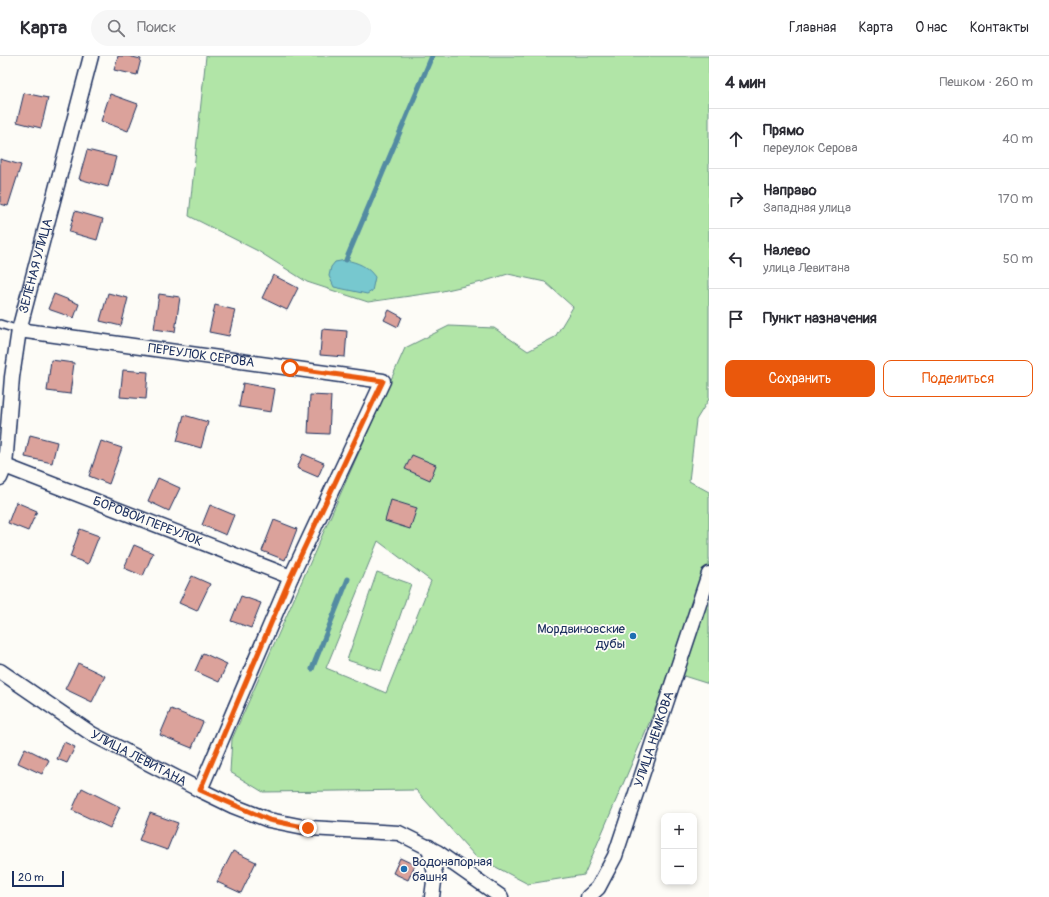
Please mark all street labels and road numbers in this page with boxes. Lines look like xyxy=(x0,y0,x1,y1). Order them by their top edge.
street label: ЗЕЛЁНАЯ УЛИЦА xyxy=(16,216,56,315)
street label: ПЕРЕУЛОК СЕРОВА xyxy=(147,340,256,371)
street label: БОРОВОЙ ПЕРЕУЛОК xyxy=(91,493,205,550)
street label: УЛИЦА НЕМКОВА xyxy=(631,689,678,789)
street label: УЛИЦА ЛЕВИТАНА xyxy=(88,727,190,790)

